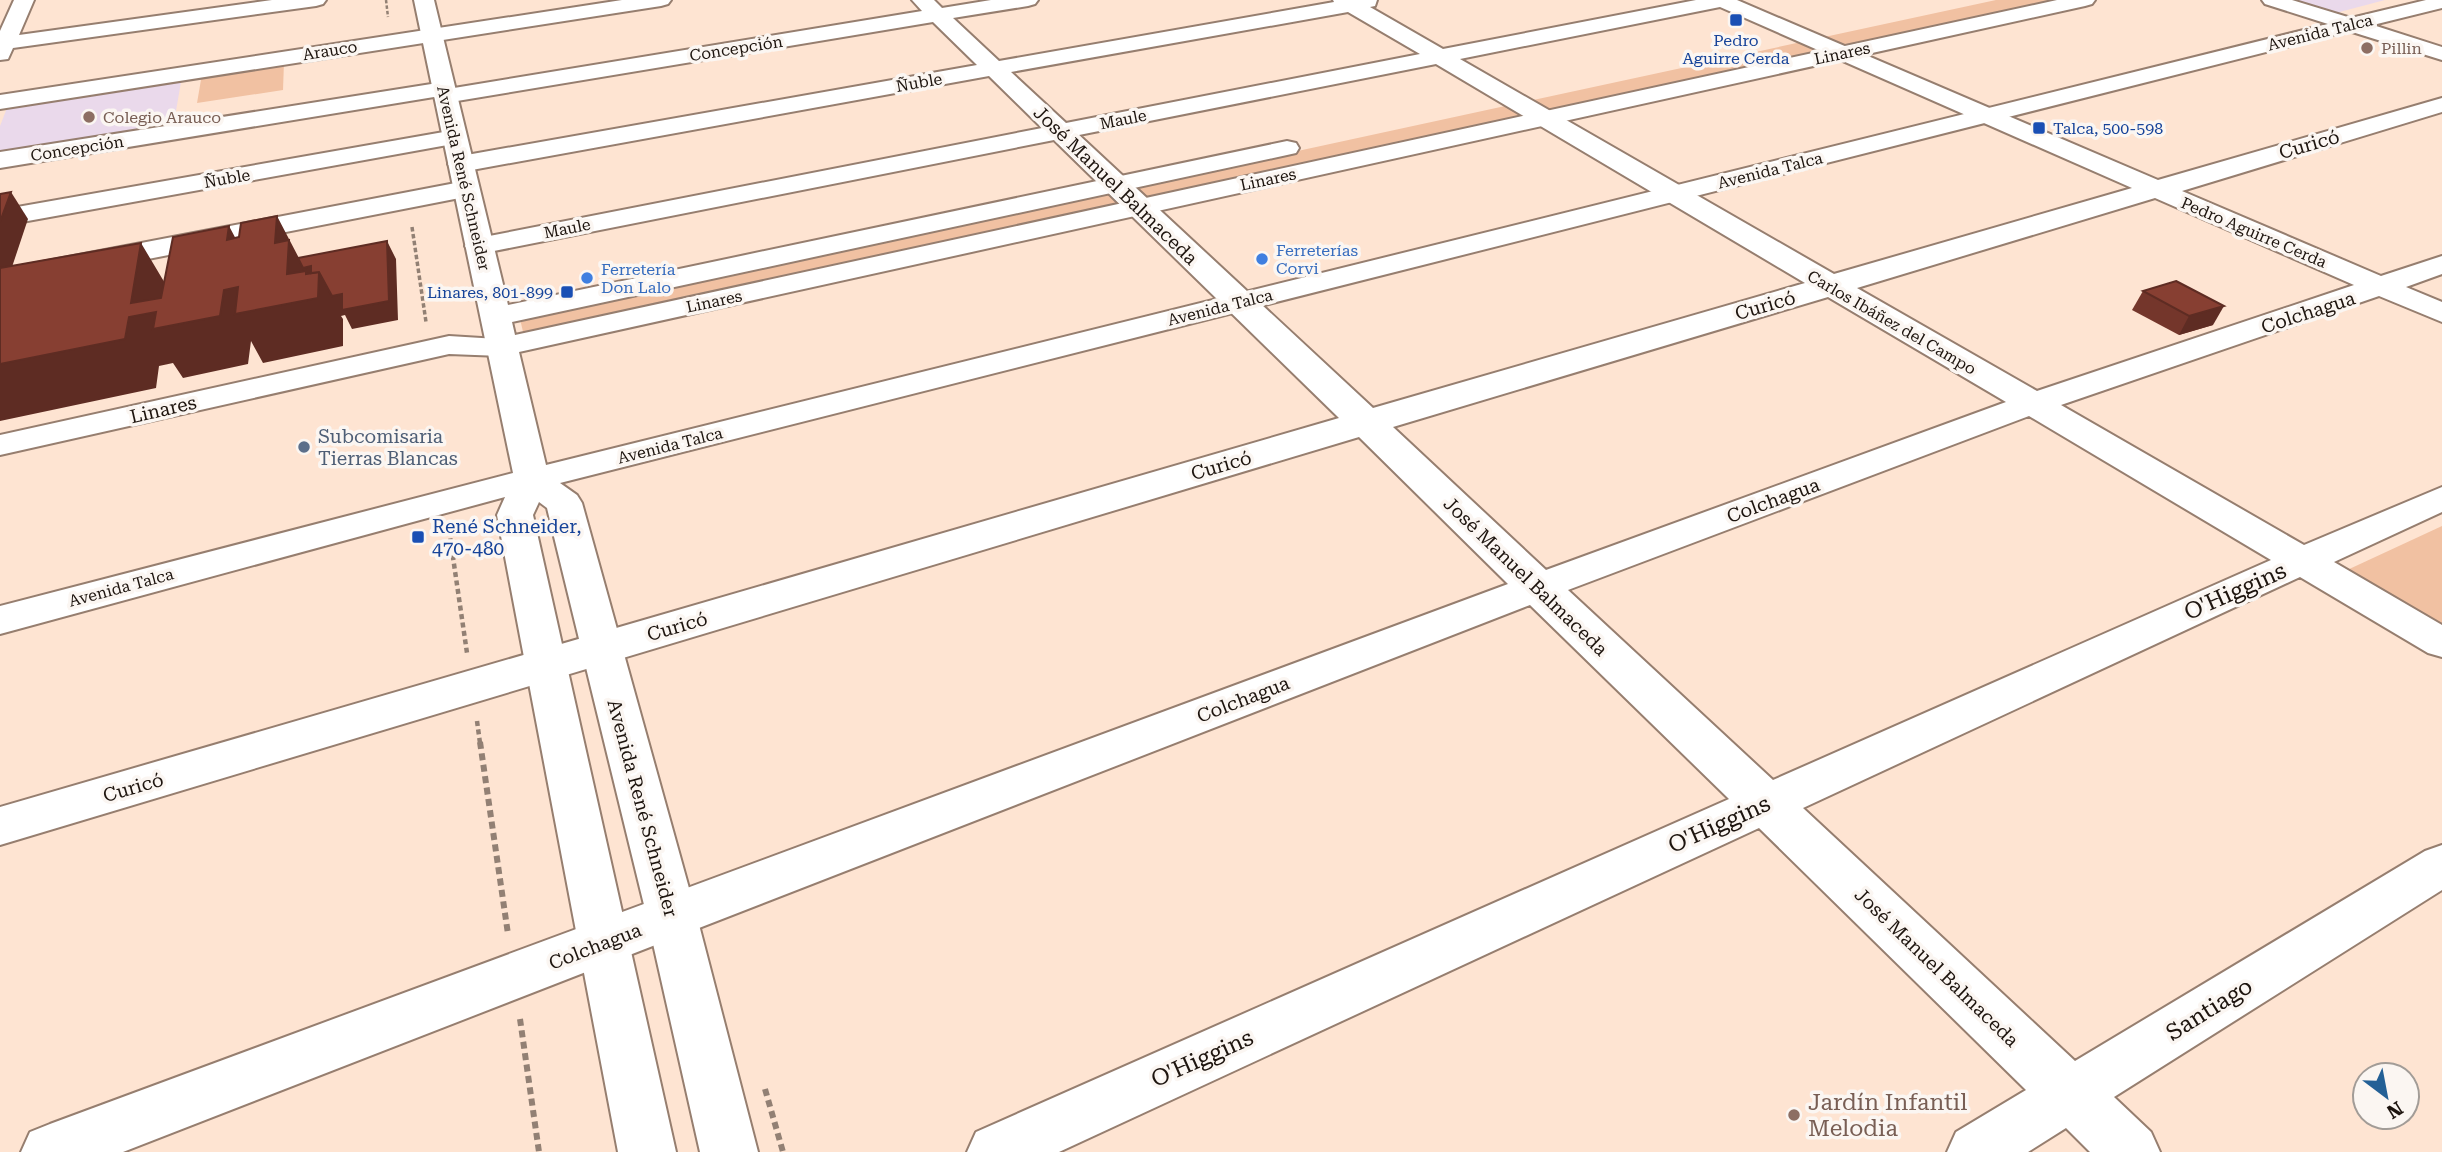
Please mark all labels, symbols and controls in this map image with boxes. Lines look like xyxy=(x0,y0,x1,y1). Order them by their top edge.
street label: Avenida Talca xyxy=(2266,10,2375,55)
marker: Pedro Aguirre Cerda xyxy=(1728,12,1744,28)
place label: Pedro Aguirre Cerda xyxy=(1682,31,1790,68)
street label: Concepción xyxy=(688,32,784,65)
street label: Arauco xyxy=(301,37,359,64)
street label: Linares xyxy=(1812,38,1872,69)
place label: Pillin xyxy=(2381,39,2422,58)
marker: Pillin xyxy=(2359,40,2375,56)
street label: Ñuble xyxy=(894,69,944,96)
street label: Avenida René Schneider xyxy=(433,84,494,273)
street label: José Manuel Balmaceda xyxy=(1029,101,1203,270)
street label: Maule xyxy=(1098,106,1148,133)
place label: Colegio Arauco xyxy=(103,108,221,127)
marker: Colegio Arauco xyxy=(81,109,97,125)
place label: Talca, 500-598 xyxy=(2053,119,2163,138)
marker: Talca, 500-598 xyxy=(2031,120,2047,136)
street label: Curicó xyxy=(2276,125,2342,164)
street label: Concepción xyxy=(29,132,125,165)
street label: Avenida Talca xyxy=(1716,148,1825,193)
street label: Linares xyxy=(1238,164,1298,195)
street label: Ñuble xyxy=(202,165,252,192)
street label: Pedro Aguirre Cerda xyxy=(2178,193,2330,272)
street label: Maule xyxy=(542,215,592,242)
place label: Ferreterías Corvi xyxy=(1276,241,1358,278)
marker: Ferreterías Corvi xyxy=(1254,251,1270,267)
place label: Ferretería Don Lalo xyxy=(601,260,676,297)
street label: Carlos Ibáñez del Campo xyxy=(1804,266,1980,379)
marker: Ferretería Don Lalo xyxy=(579,270,595,286)
place label: Linares, 801-899 xyxy=(427,283,553,302)
marker: Linares, 801-899 xyxy=(559,284,575,300)
street label: Avenida Talca xyxy=(1166,285,1275,330)
street label: Linares xyxy=(684,286,744,317)
street label: Curicó xyxy=(1732,286,1798,325)
street label: Colchagua xyxy=(2258,286,2359,338)
street label: Linares xyxy=(128,391,199,428)
street label: Avenida Talca xyxy=(616,423,725,468)
place label: Subcomisaria Tierras Blancas xyxy=(318,425,458,470)
marker: Subcomisaria Tierras Blancas xyxy=(296,439,312,455)
street label: Curicó xyxy=(1188,446,1254,485)
street label: Colchagua xyxy=(1723,473,1824,528)
street label: José Manuel Balmaceda xyxy=(1439,492,1613,661)
place label: René Schneider, 470-480 xyxy=(432,515,582,560)
marker: René Schneider, 470-480 xyxy=(410,529,426,545)
street label: O'Higgins xyxy=(2180,557,2290,626)
street label: Avenida Talca xyxy=(67,564,176,611)
street label: Curicó xyxy=(644,607,710,646)
street label: Colchagua xyxy=(1194,671,1293,728)
street label: Avenida René Schneider xyxy=(602,697,683,920)
street label: Curicó xyxy=(100,768,166,807)
street label: O'Higgins xyxy=(1664,790,1774,859)
street label: José Manuel Balmaceda xyxy=(1850,883,2024,1052)
street label: Colchagua xyxy=(546,918,645,975)
street label: Santiago xyxy=(2161,972,2257,1047)
street label: O'Higgins xyxy=(1147,1024,1257,1093)
north arrow xyxy=(2351,1061,2421,1131)
place label: Jardín Infantil Melodia xyxy=(1808,1089,1967,1142)
text: N xyxy=(2382,1096,2407,1124)
marker: Jardín Infantil Melodia xyxy=(1786,1107,1802,1123)

